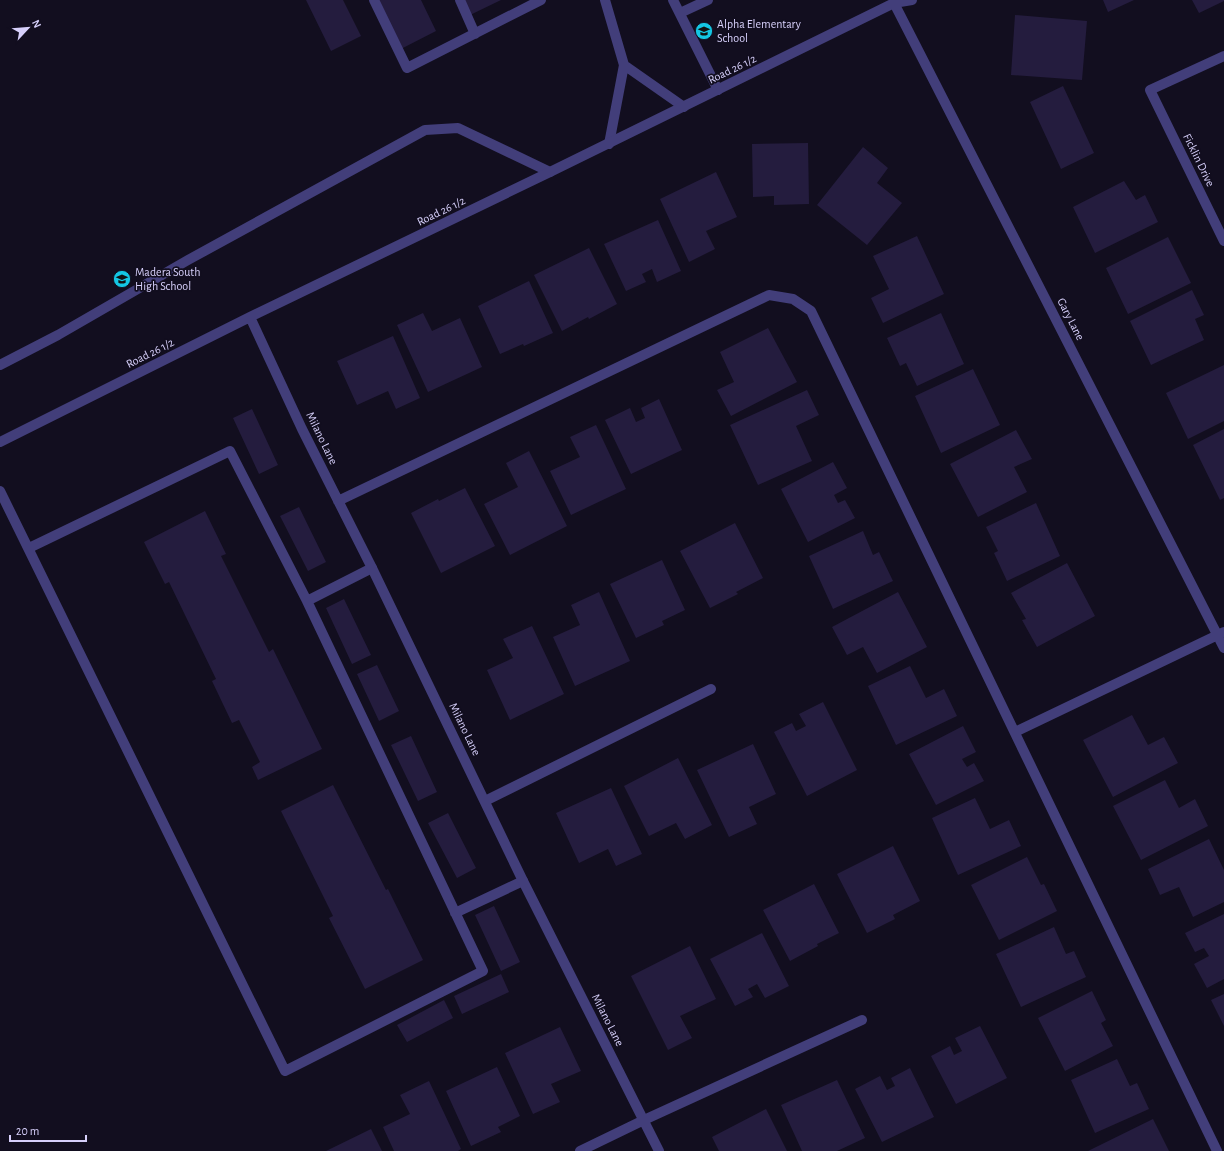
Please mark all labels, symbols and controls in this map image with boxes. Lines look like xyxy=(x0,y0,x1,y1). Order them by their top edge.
north arrow xyxy=(8,8,48,48)
text: N xyxy=(30,18,43,30)
place label: Alpha Elementary School xyxy=(717,18,801,44)
school or university icon: Alpha Elementary School xyxy=(694,21,714,41)
street label: Road 26 1/2 xyxy=(706,52,758,86)
street label: Ficklin Drive xyxy=(1181,132,1217,188)
street label: Road 26 1/2 xyxy=(415,194,467,228)
place label: Madera South High School xyxy=(135,266,200,292)
school or university icon: Madera South High School xyxy=(112,269,132,289)
street label: Gary Lane xyxy=(1054,296,1087,343)
street label: Road 26 1/2 xyxy=(124,336,176,370)
street label: Milano Lane xyxy=(304,410,340,466)
street label: Milano Lane xyxy=(447,701,483,757)
street label: Milano Lane xyxy=(590,992,626,1048)
scale bar xyxy=(10,1117,86,1143)
text: 20 m xyxy=(16,1125,39,1137)

